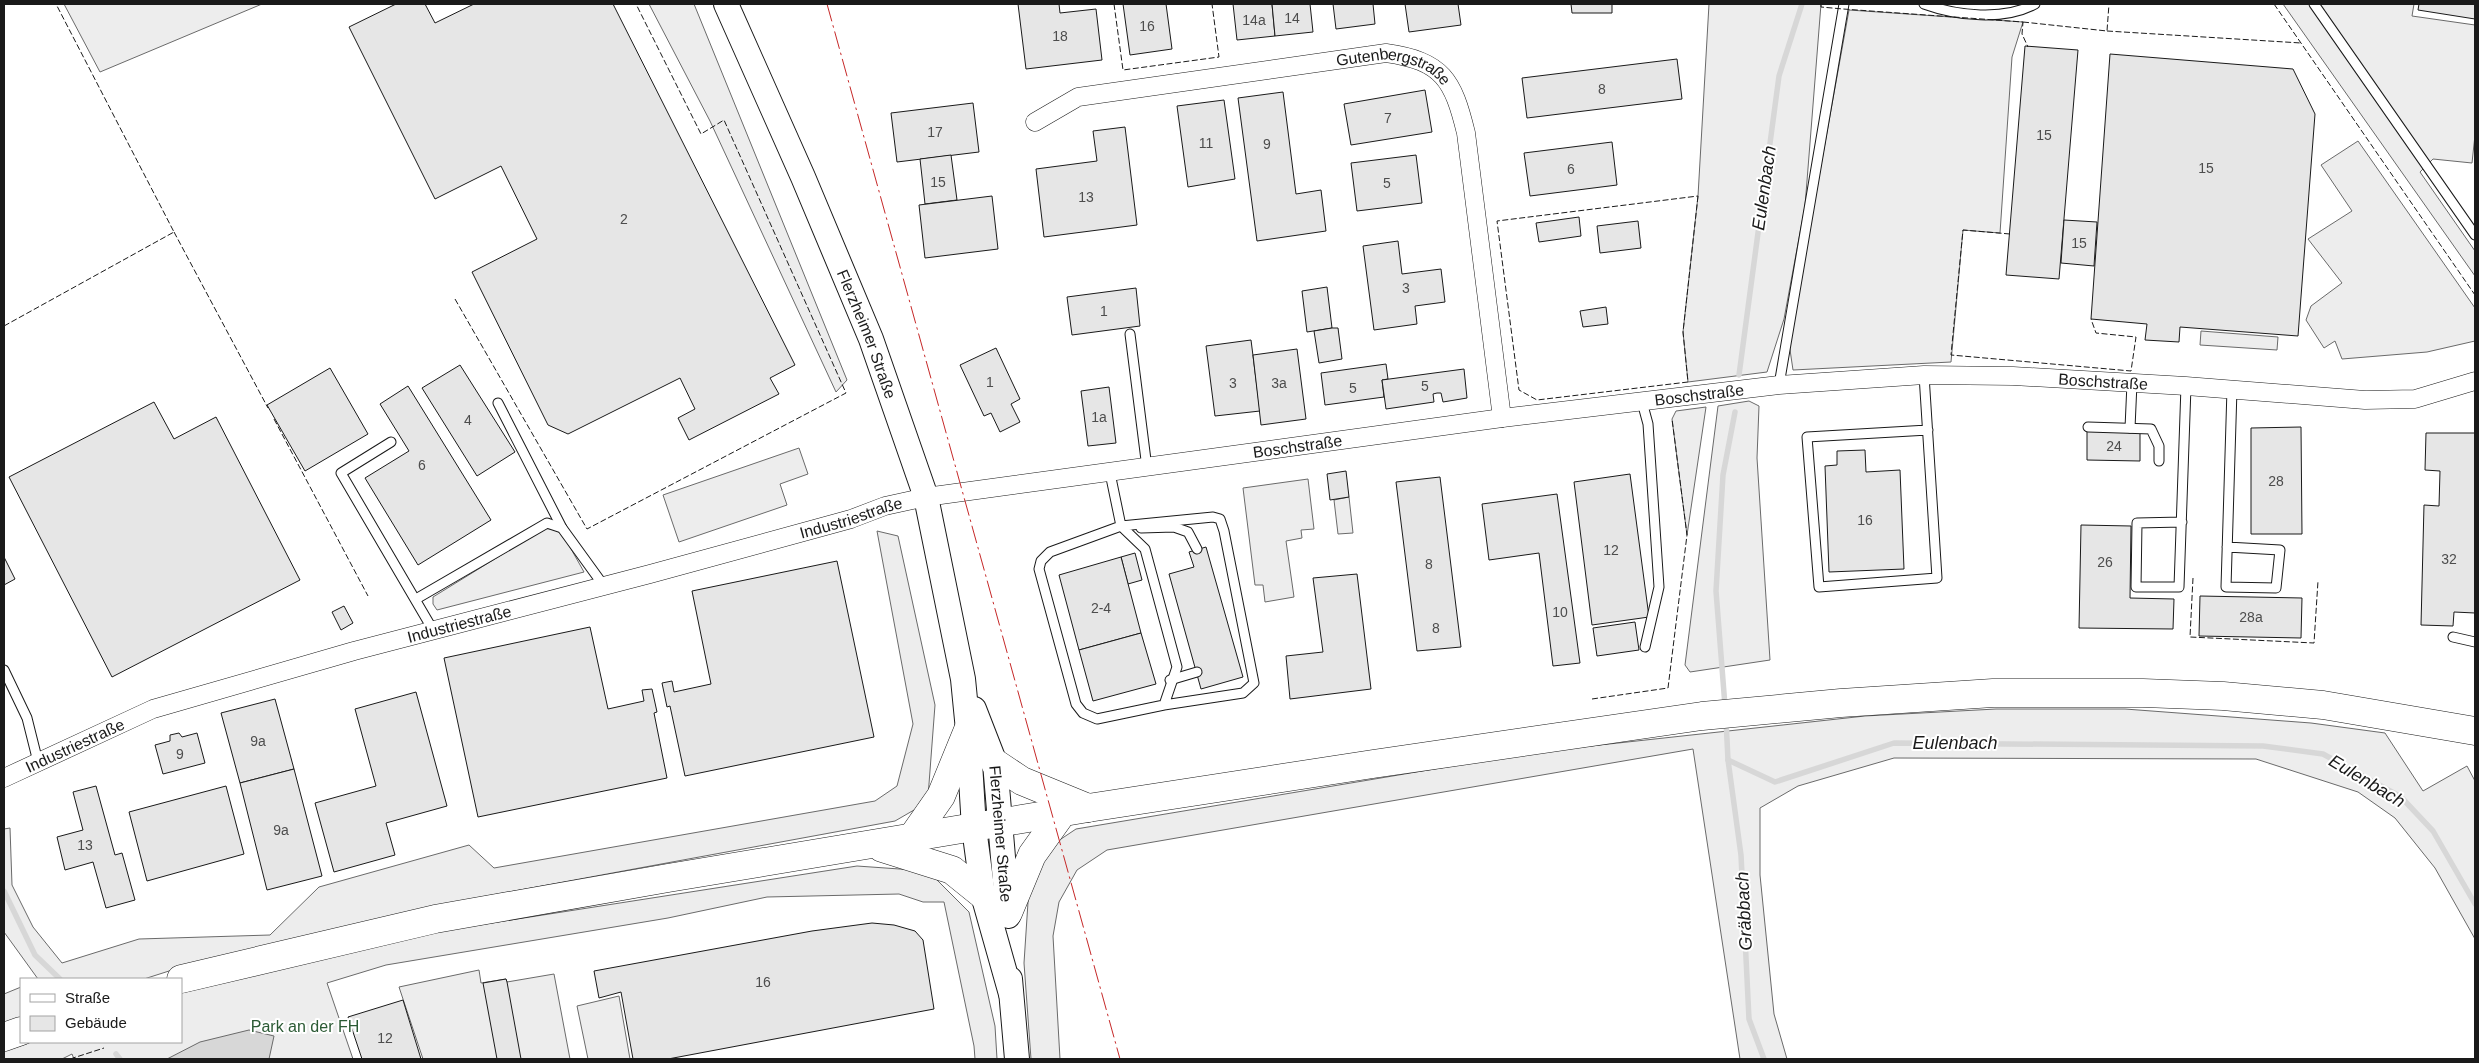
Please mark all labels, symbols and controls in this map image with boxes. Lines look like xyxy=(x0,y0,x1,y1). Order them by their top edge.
house number: 14 xyxy=(1284,10,1300,26)
house number: 14a xyxy=(1242,12,1266,28)
house number: 16 xyxy=(1139,18,1155,34)
house number: 18 xyxy=(1052,28,1068,44)
street label: Gutenbergstraße xyxy=(1335,44,1454,88)
house number: 8 xyxy=(1598,81,1606,97)
house number: 7 xyxy=(1384,110,1392,126)
house number: 17 xyxy=(927,124,943,140)
house number: 15 xyxy=(2036,127,2052,143)
house number: 11 xyxy=(1199,135,1213,151)
house number: 9 xyxy=(1263,136,1271,152)
water label: Eulenbach xyxy=(1748,144,1780,232)
house number: 15 xyxy=(2198,160,2214,176)
house number: 6 xyxy=(1567,161,1575,177)
house number: 15 xyxy=(930,174,946,190)
house number: 5 xyxy=(1383,175,1391,191)
house number: 13 xyxy=(1078,189,1094,205)
house number: 2 xyxy=(620,211,628,227)
house number: 15 xyxy=(2071,235,2087,251)
street label: Flerzheimer Straße xyxy=(834,267,900,401)
house number: 3 xyxy=(1402,280,1410,296)
house number: 1 xyxy=(1100,303,1108,319)
street label: Boschstraße xyxy=(2058,370,2149,392)
house number: 1 xyxy=(986,374,994,390)
house number: 3 xyxy=(1229,375,1237,391)
house number: 3a xyxy=(1271,375,1287,391)
house number: 5 xyxy=(1421,378,1429,394)
house number: 5 xyxy=(1349,380,1357,396)
street label: Boschstraße xyxy=(1654,381,1745,408)
house number: 1a xyxy=(1091,409,1107,425)
house number: 4 xyxy=(464,412,472,428)
street label: Boschstraße xyxy=(1252,432,1343,461)
house number: 24 xyxy=(2106,438,2122,454)
house number: 6 xyxy=(418,457,426,473)
house number: 28 xyxy=(2268,473,2284,489)
street label: Industriestraße xyxy=(798,494,904,541)
house number: 16 xyxy=(1857,512,1873,528)
house number: 12 xyxy=(1603,542,1619,558)
house number: 32 xyxy=(2441,551,2457,567)
house number: 26 xyxy=(2097,554,2113,570)
house number: 8 xyxy=(1425,556,1433,572)
house number: 2-4 xyxy=(1091,600,1111,616)
street label: Industriestraße xyxy=(405,602,513,645)
house number: 10 xyxy=(1552,604,1568,620)
house number: 28a xyxy=(2239,609,2263,625)
house number: 8 xyxy=(1432,620,1440,636)
street label: Industriestraße xyxy=(23,715,127,775)
house number: 9a xyxy=(250,733,266,749)
water label: Eulenbach xyxy=(1912,733,1998,753)
house number: 9 xyxy=(176,746,184,762)
water label: Eulenbach xyxy=(2325,751,2409,811)
street label: Flerzheimer Straße xyxy=(987,765,1015,903)
house number: 9a xyxy=(273,822,289,838)
house number: 13 xyxy=(77,837,93,853)
water label: Gräbbach xyxy=(1732,871,1756,951)
house number: 16 xyxy=(755,974,771,990)
legend xyxy=(20,978,182,1043)
text: Straße xyxy=(65,989,110,1006)
text: Gebäude xyxy=(65,1014,127,1031)
park label: Park an der FH xyxy=(251,1018,359,1035)
house number: 12 xyxy=(377,1030,393,1046)

